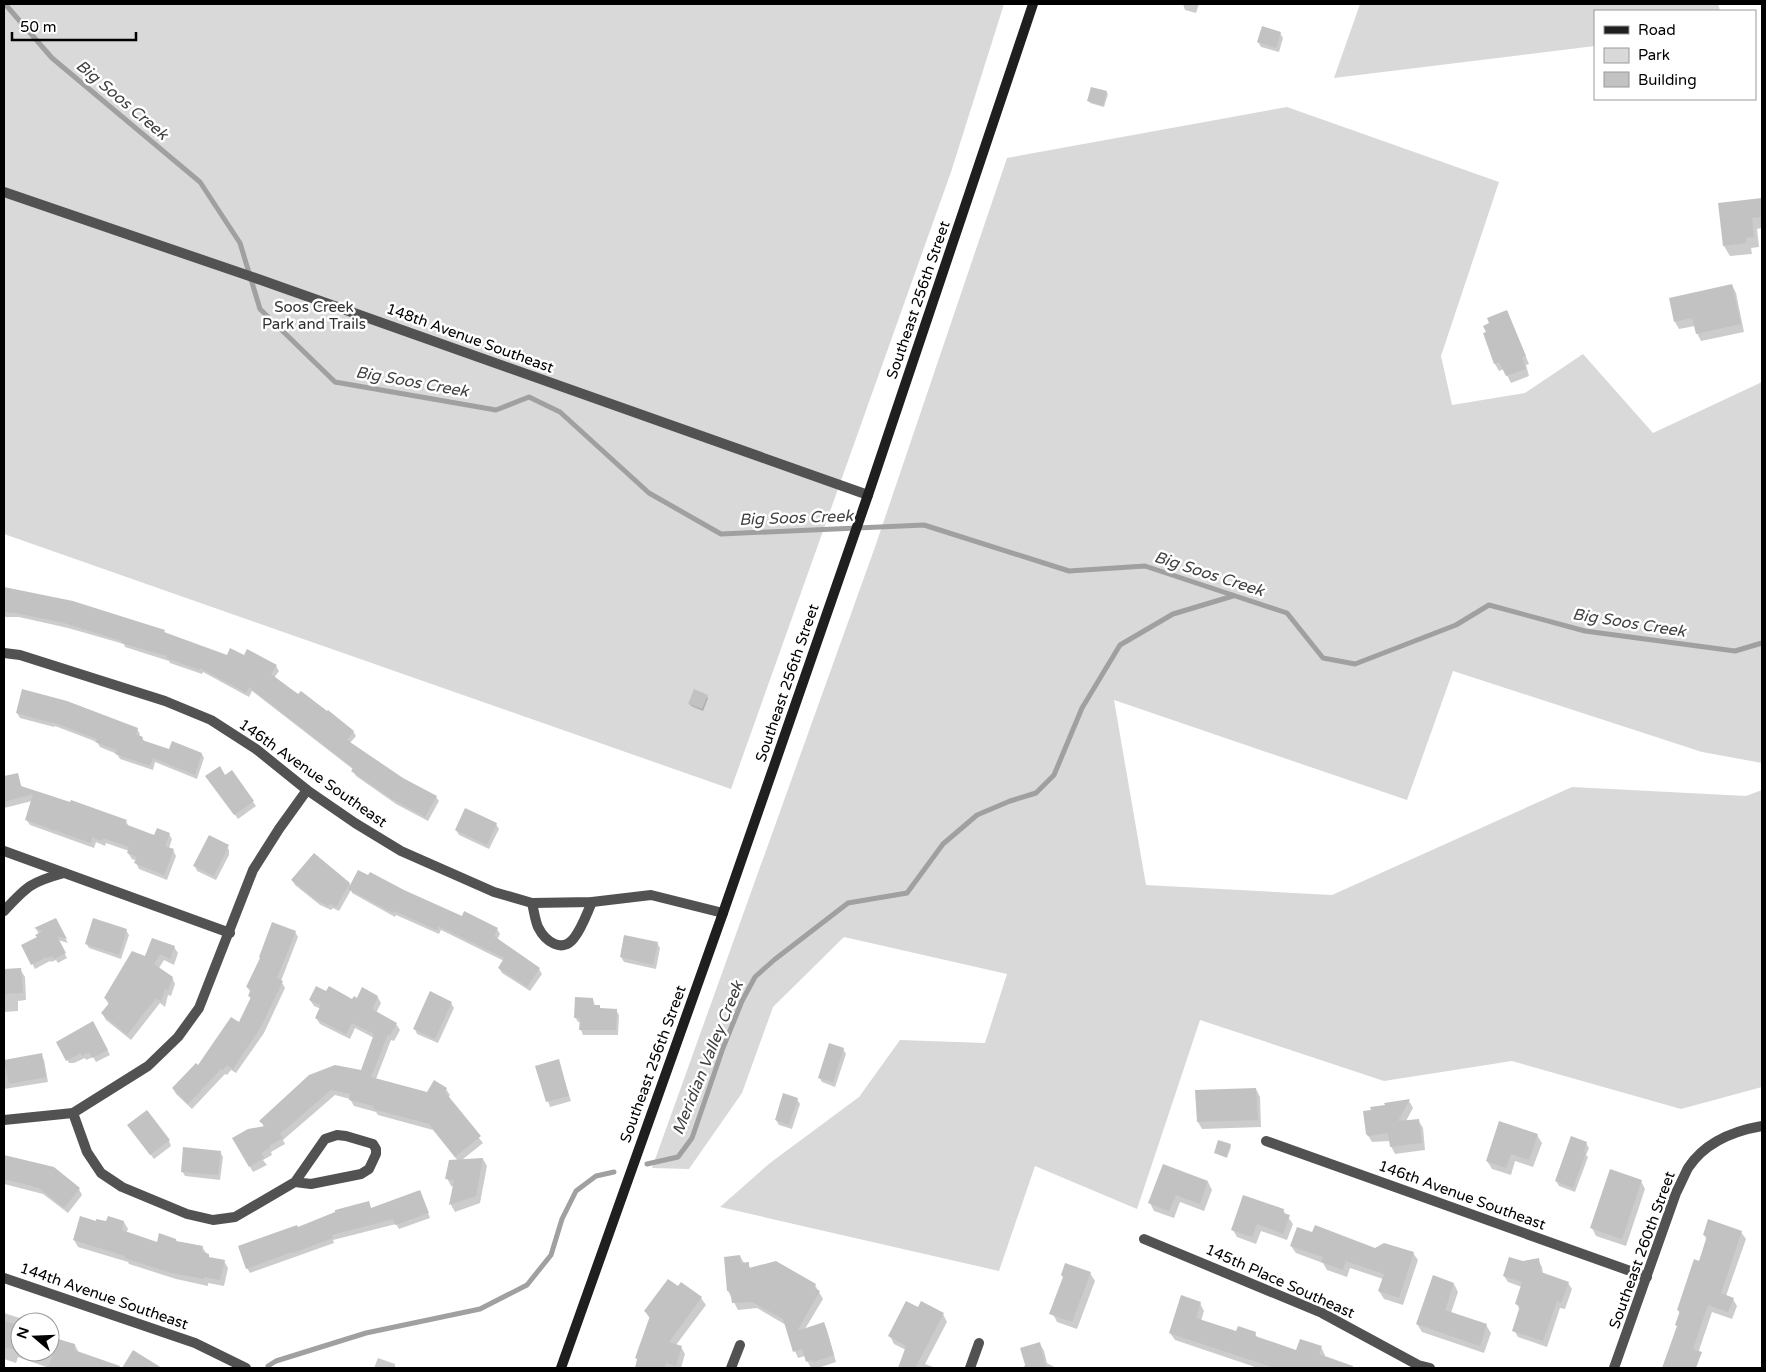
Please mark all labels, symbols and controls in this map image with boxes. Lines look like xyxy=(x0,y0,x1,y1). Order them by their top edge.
scale bar xyxy=(12,10,136,42)
legend xyxy=(1594,10,1756,100)
text: 50 m xyxy=(20,18,57,36)
text: Road xyxy=(1638,21,1676,39)
text: Park xyxy=(1638,46,1670,64)
water label: Big Soos Creek xyxy=(72,56,173,145)
text: Building xyxy=(1638,71,1697,89)
street label: Southeast 256th Street xyxy=(882,218,954,381)
park label: Soos Creek Park and Trails xyxy=(262,298,366,333)
street label: 148th Avenue Southeast xyxy=(384,299,556,377)
water label: Big Soos Creek xyxy=(354,362,471,402)
water label: Big Soos Creek xyxy=(739,506,855,530)
water label: Big Soos Creek xyxy=(1152,547,1268,602)
street label: Southeast 256th Street xyxy=(751,601,823,764)
water label: Big Soos Creek xyxy=(1571,604,1688,642)
street label: 146th Avenue Southeast xyxy=(235,715,391,831)
water label: Meridian Valley Creek xyxy=(668,977,748,1138)
street label: Southeast 256th Street xyxy=(616,983,690,1145)
street label: 146th Avenue Southeast xyxy=(1376,1156,1548,1234)
street label: Southeast 260th Street xyxy=(1605,1169,1679,1331)
street label: 145th Place Southeast xyxy=(1202,1240,1358,1322)
street label: 144th Avenue Southeast xyxy=(18,1259,191,1333)
north arrow xyxy=(10,1312,60,1362)
text: N xyxy=(13,1325,33,1341)

